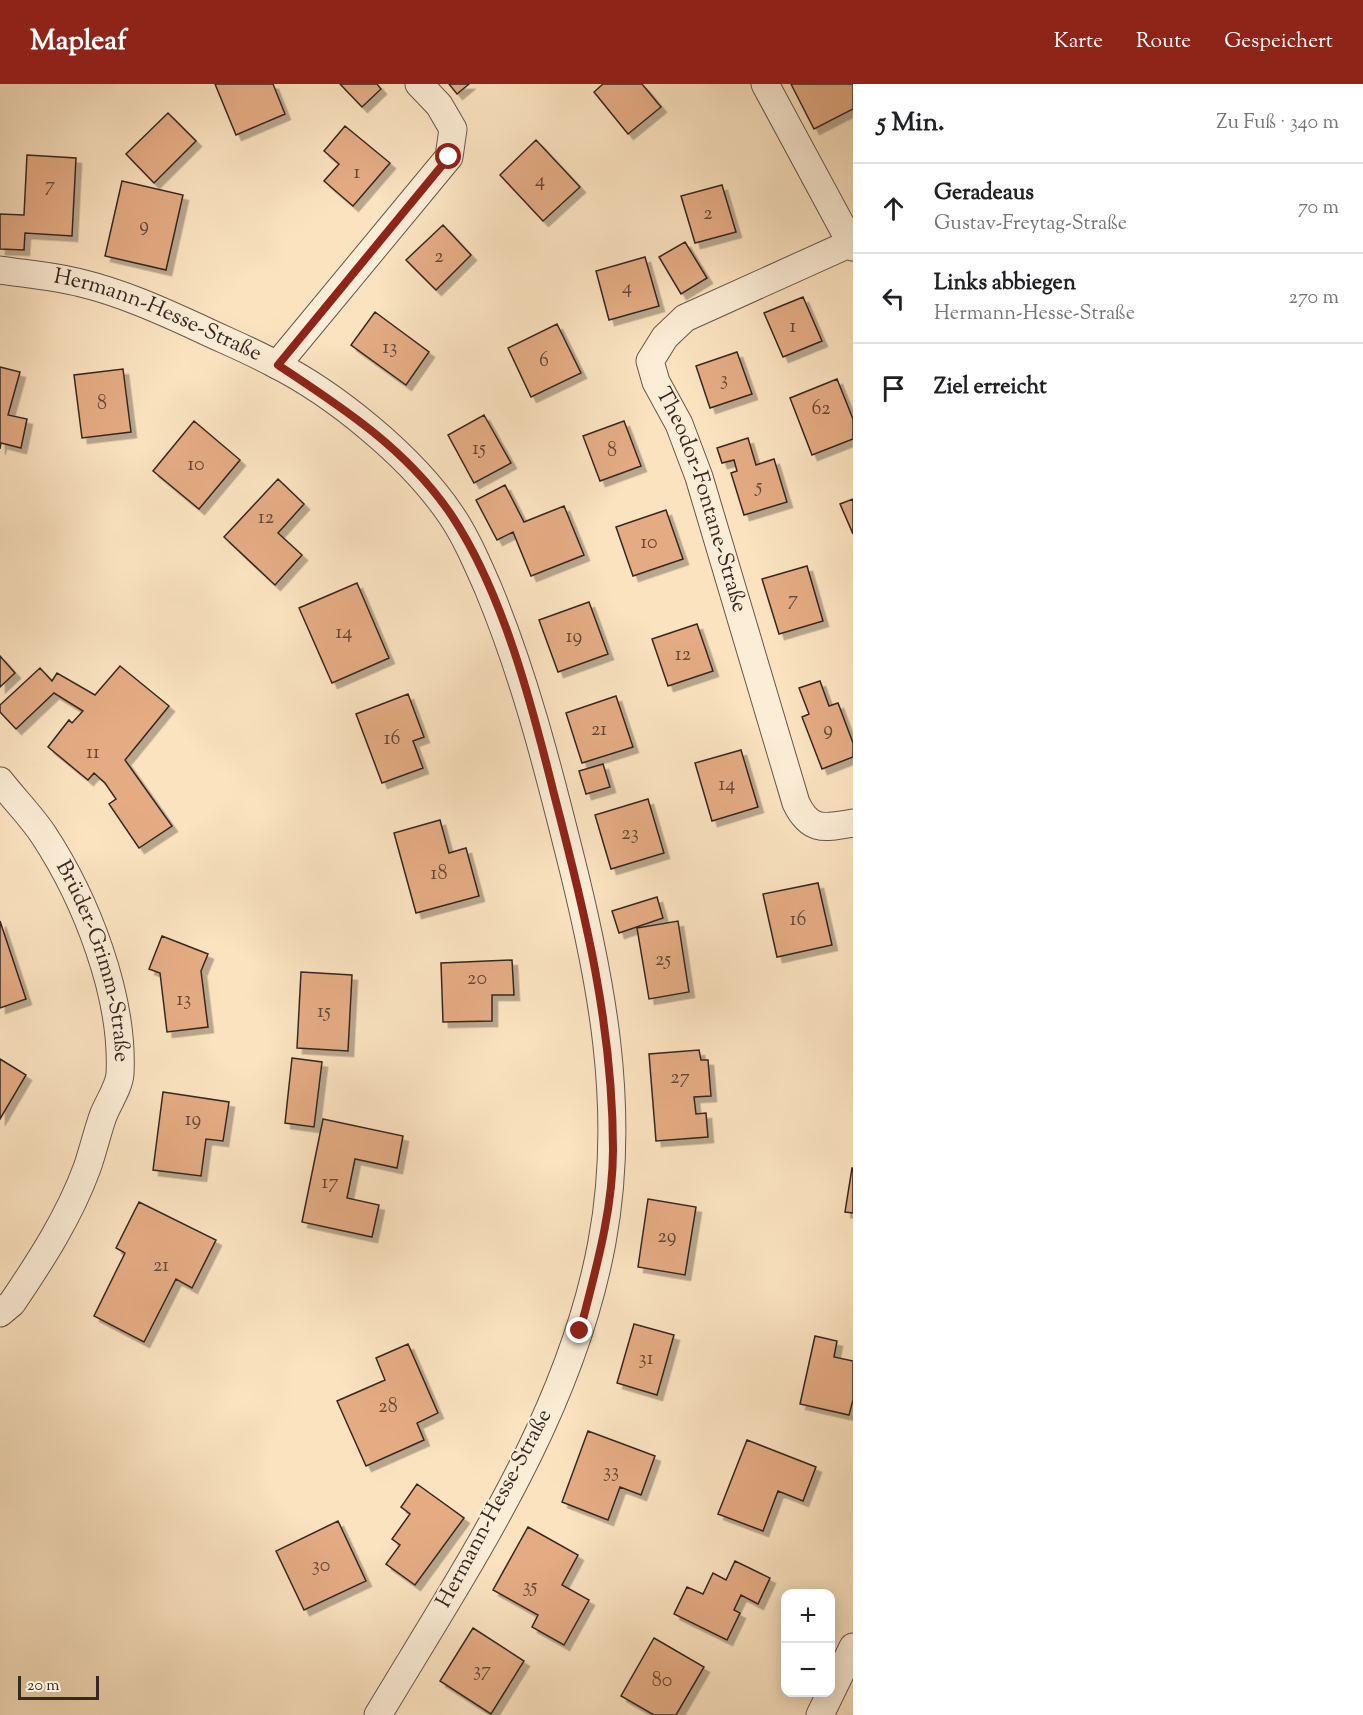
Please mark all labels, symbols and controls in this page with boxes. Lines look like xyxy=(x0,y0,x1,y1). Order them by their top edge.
text: Mapleaf xyxy=(30,22,127,62)
text: Karte xyxy=(1054,27,1103,57)
text: Route xyxy=(1136,27,1191,57)
text: Gespeichert xyxy=(1224,27,1333,57)
text: 5 Min. xyxy=(877,105,945,142)
text: Zu Fuß · 340 m xyxy=(1216,109,1339,138)
route start xyxy=(435,143,461,169)
house number: 1 xyxy=(354,159,361,188)
house number: 4 xyxy=(535,167,545,196)
house number: 7 xyxy=(45,172,55,201)
text: Geradeaus xyxy=(934,178,1034,210)
icon: ahead xyxy=(877,192,910,225)
text: 70 m xyxy=(1298,194,1339,223)
house number: 2 xyxy=(703,200,713,229)
text: Gustav-Freytag-Straße xyxy=(934,210,1127,239)
house number: 9 xyxy=(139,212,149,241)
house number: 2 xyxy=(434,243,444,272)
street label: Hermann-Hesse-Straße xyxy=(51,262,267,371)
text: Links abbiegen xyxy=(934,268,1076,300)
house number: 4 xyxy=(622,274,632,303)
icon: left xyxy=(877,282,910,315)
text: 270 m xyxy=(1289,284,1339,313)
text: Hermann-Hesse-Straße xyxy=(934,300,1135,329)
house number: 1 xyxy=(790,313,797,342)
house number: 13 xyxy=(383,334,397,363)
house number: 6 xyxy=(539,347,549,376)
house number: 3 xyxy=(720,366,728,395)
icon: arrive xyxy=(877,372,910,405)
text: Ziel erreicht xyxy=(934,372,1047,404)
street label: Theodor-Fontane-Straße xyxy=(646,382,754,616)
house number: 8 xyxy=(97,390,107,419)
house number: 62 xyxy=(811,395,831,424)
house number: 15 xyxy=(472,435,486,464)
house number: 8 xyxy=(607,437,617,466)
house number: 10 xyxy=(187,451,205,480)
house number: 5 xyxy=(755,473,763,502)
house number: 12 xyxy=(258,504,274,533)
house number: 10 xyxy=(640,529,658,558)
house number: 7 xyxy=(788,586,798,615)
house number: 14 xyxy=(336,619,352,648)
house number: 19 xyxy=(566,623,582,652)
house number: 12 xyxy=(675,641,691,670)
house number: 21 xyxy=(591,716,607,745)
house number: 9 xyxy=(823,716,833,745)
house number: 16 xyxy=(384,725,400,754)
house number: 11 xyxy=(86,739,100,768)
house number: 14 xyxy=(719,771,735,800)
house number: 23 xyxy=(621,820,639,849)
street label: Brüder-Grimm-Straße xyxy=(46,855,136,1063)
house number: 18 xyxy=(431,860,447,889)
house number: 16 xyxy=(790,906,806,935)
house number: 25 xyxy=(655,946,671,975)
house number: 20 xyxy=(467,965,487,994)
house number: 13 xyxy=(177,986,191,1015)
house number: 15 xyxy=(317,998,331,1027)
house number: 27 xyxy=(670,1064,690,1093)
house number: 19 xyxy=(185,1106,201,1135)
house number: 17 xyxy=(322,1169,338,1198)
house number: 29 xyxy=(657,1223,677,1252)
house number: 21 xyxy=(153,1252,169,1281)
route end xyxy=(566,1317,592,1343)
house number: 31 xyxy=(639,1345,654,1374)
house number: 28 xyxy=(378,1393,398,1422)
street label: Hermann-Hesse-Straße xyxy=(429,1404,561,1614)
house number: 33 xyxy=(603,1458,619,1487)
house number: 30 xyxy=(312,1552,330,1581)
house number: 35 xyxy=(523,1573,538,1602)
map controls xyxy=(781,1589,835,1697)
button: + xyxy=(781,1589,835,1643)
button: − xyxy=(781,1643,835,1697)
house number: 37 xyxy=(473,1657,491,1686)
house number: 80 xyxy=(652,1667,672,1696)
scale bar xyxy=(18,1673,99,1700)
text: 20 m xyxy=(27,1675,60,1698)

